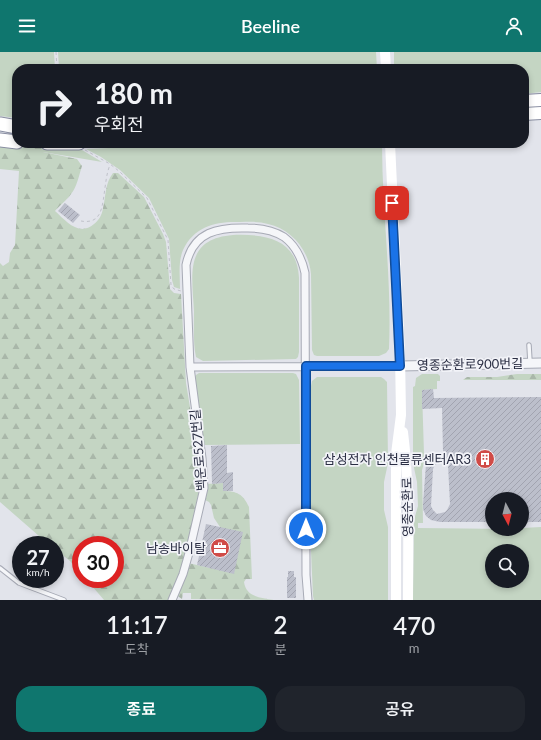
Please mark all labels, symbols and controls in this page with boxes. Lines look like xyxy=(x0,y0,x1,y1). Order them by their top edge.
icon: menu xyxy=(16,15,38,37)
text: Beeline xyxy=(241,15,300,37)
icon: person xyxy=(503,15,525,37)
text: 180 m xyxy=(94,76,173,110)
icon: right xyxy=(28,80,80,132)
text: 우회전 xyxy=(94,113,144,135)
pin xyxy=(375,186,409,220)
icon: arrive xyxy=(381,192,403,214)
street label: 영종순환로900번길 xyxy=(417,355,523,373)
street label: 백운로527번길 xyxy=(186,408,210,492)
building icon: 삼성전자 인천물류센터AR3 xyxy=(474,448,496,470)
place label: 삼성전자 인천물류센터AR3 xyxy=(324,451,471,467)
street label: 영종순환로 xyxy=(398,477,416,537)
north arrow xyxy=(485,492,529,536)
map controls xyxy=(485,492,529,588)
position arrow xyxy=(285,508,327,550)
speed limit sign: 30 xyxy=(72,536,124,588)
office icon: 남송바이탈 xyxy=(209,537,231,559)
place label: 남송바이탈 xyxy=(146,540,206,556)
button: search xyxy=(485,544,529,588)
text: 27 xyxy=(26,545,50,569)
text: km/h xyxy=(26,566,50,578)
text: 11:17 xyxy=(106,610,168,639)
text: 2 xyxy=(274,610,287,639)
text: 470 xyxy=(393,611,435,640)
text: m xyxy=(409,640,420,656)
text: 도착 xyxy=(125,641,149,657)
text: 분 xyxy=(275,641,286,657)
button: 종료 xyxy=(16,686,267,732)
button: 공유 xyxy=(275,686,525,732)

